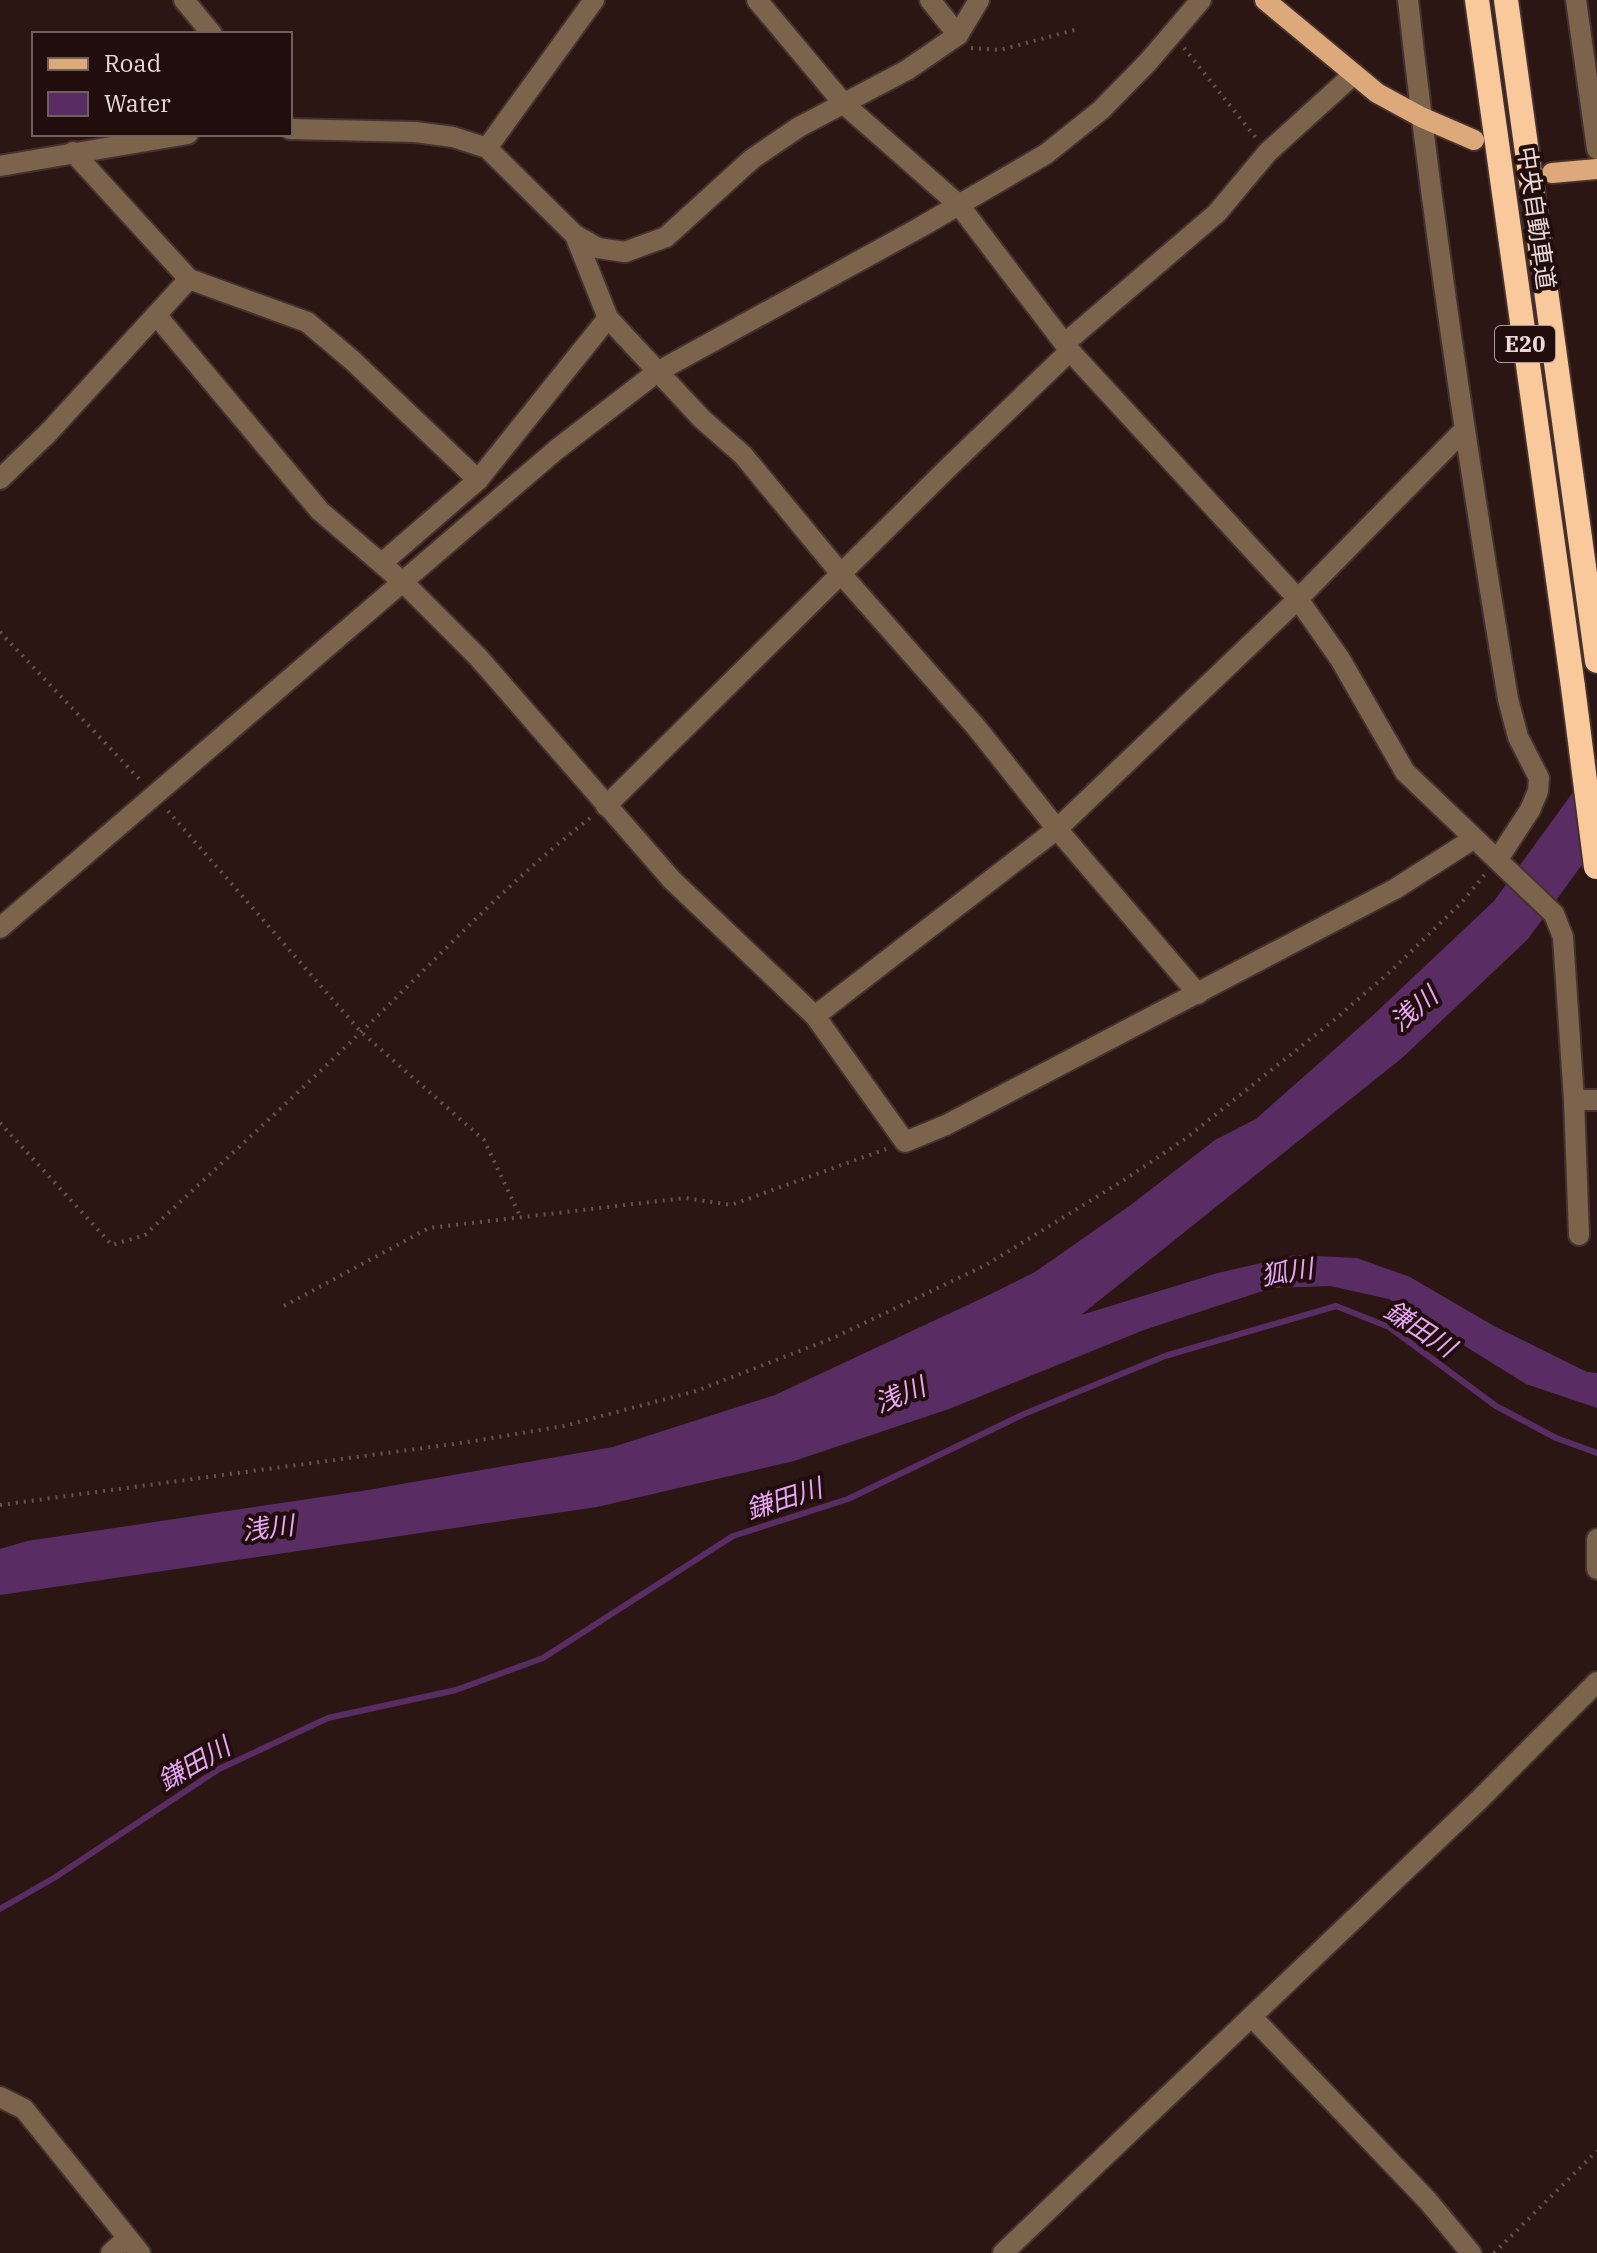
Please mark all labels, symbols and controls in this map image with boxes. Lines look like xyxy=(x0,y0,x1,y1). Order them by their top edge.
legend xyxy=(32,32,292,136)
text: Road xyxy=(104,47,161,79)
text: Water xyxy=(104,87,171,119)
street label: 中央自動車道 xyxy=(1511,144,1563,291)
road number: E20 xyxy=(1495,326,1555,362)
water label: 浅川 xyxy=(1383,977,1446,1038)
water label: 狐川 xyxy=(1258,1250,1318,1292)
water label: 鎌田川 xyxy=(1379,1293,1465,1365)
water label: 浅川 xyxy=(869,1367,933,1420)
water label: 鎌田川 xyxy=(741,1469,829,1526)
water label: 浅川 xyxy=(240,1507,299,1547)
water label: 鎌田川 xyxy=(151,1727,238,1797)

